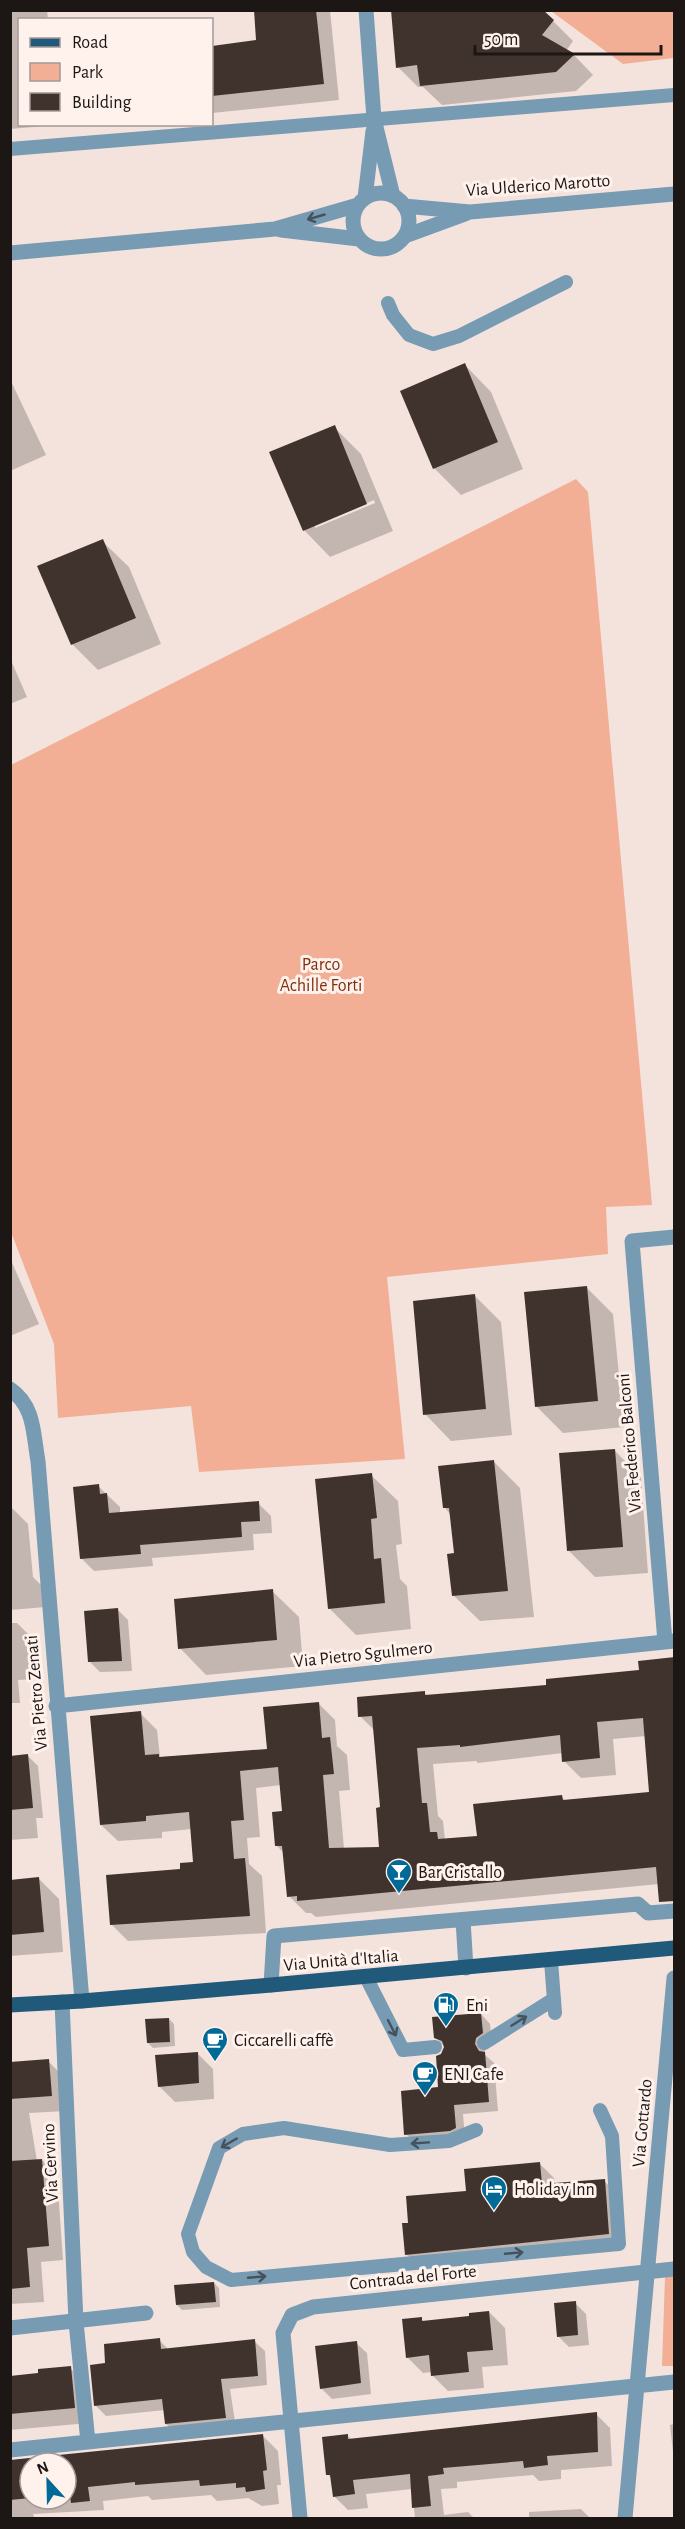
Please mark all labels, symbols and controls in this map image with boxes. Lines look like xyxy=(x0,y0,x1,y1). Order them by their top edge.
legend xyxy=(18,18,213,126)
scale bar xyxy=(475,18,661,56)
text: 50 m xyxy=(484,31,518,49)
text: Road xyxy=(72,34,108,52)
text: Park xyxy=(72,64,104,82)
text: Building xyxy=(72,94,132,112)
street label: Via Ulderico Marotto xyxy=(465,172,611,200)
one-way arrow xyxy=(307,212,326,223)
park label: Parco Achille Forti xyxy=(280,956,362,995)
street label: Via Federico Balconi xyxy=(615,1373,645,1513)
street label: Via Pietro Zenati xyxy=(23,1634,51,1752)
street label: Via Pietro Sgulmero xyxy=(293,1639,434,1671)
bar icon: Bar Cristallo xyxy=(384,1857,414,1895)
place label: Bar Cristallo xyxy=(418,1864,502,1882)
street label: Via Unità d'Italia xyxy=(283,1947,399,1975)
fuel station icon: Eni xyxy=(431,1990,461,2028)
place label: Eni xyxy=(466,1997,488,2015)
one-way arrow xyxy=(510,2015,527,2027)
one-way arrow xyxy=(386,2018,398,2036)
cafe icon: Ciccarelli caffè xyxy=(200,2025,230,2063)
place label: Ciccarelli caffè xyxy=(234,2032,334,2050)
cafe icon: ENI Cafe xyxy=(410,2059,440,2097)
place label: ENI Cafe xyxy=(444,2066,504,2084)
street label: Via Gottardo xyxy=(630,2078,656,2168)
street label: Via Cervino xyxy=(40,2123,62,2203)
one-way arrow xyxy=(221,2137,238,2149)
one-way arrow xyxy=(410,2138,430,2149)
hotel icon: Holiday Inn xyxy=(479,2174,509,2212)
place label: Holiday Inn xyxy=(514,2181,595,2199)
one-way arrow xyxy=(504,2247,524,2258)
street label: Contrada del Forte xyxy=(349,2262,478,2294)
one-way arrow xyxy=(247,2271,267,2282)
north arrow xyxy=(18,2451,78,2511)
text: N xyxy=(35,2459,51,2478)

